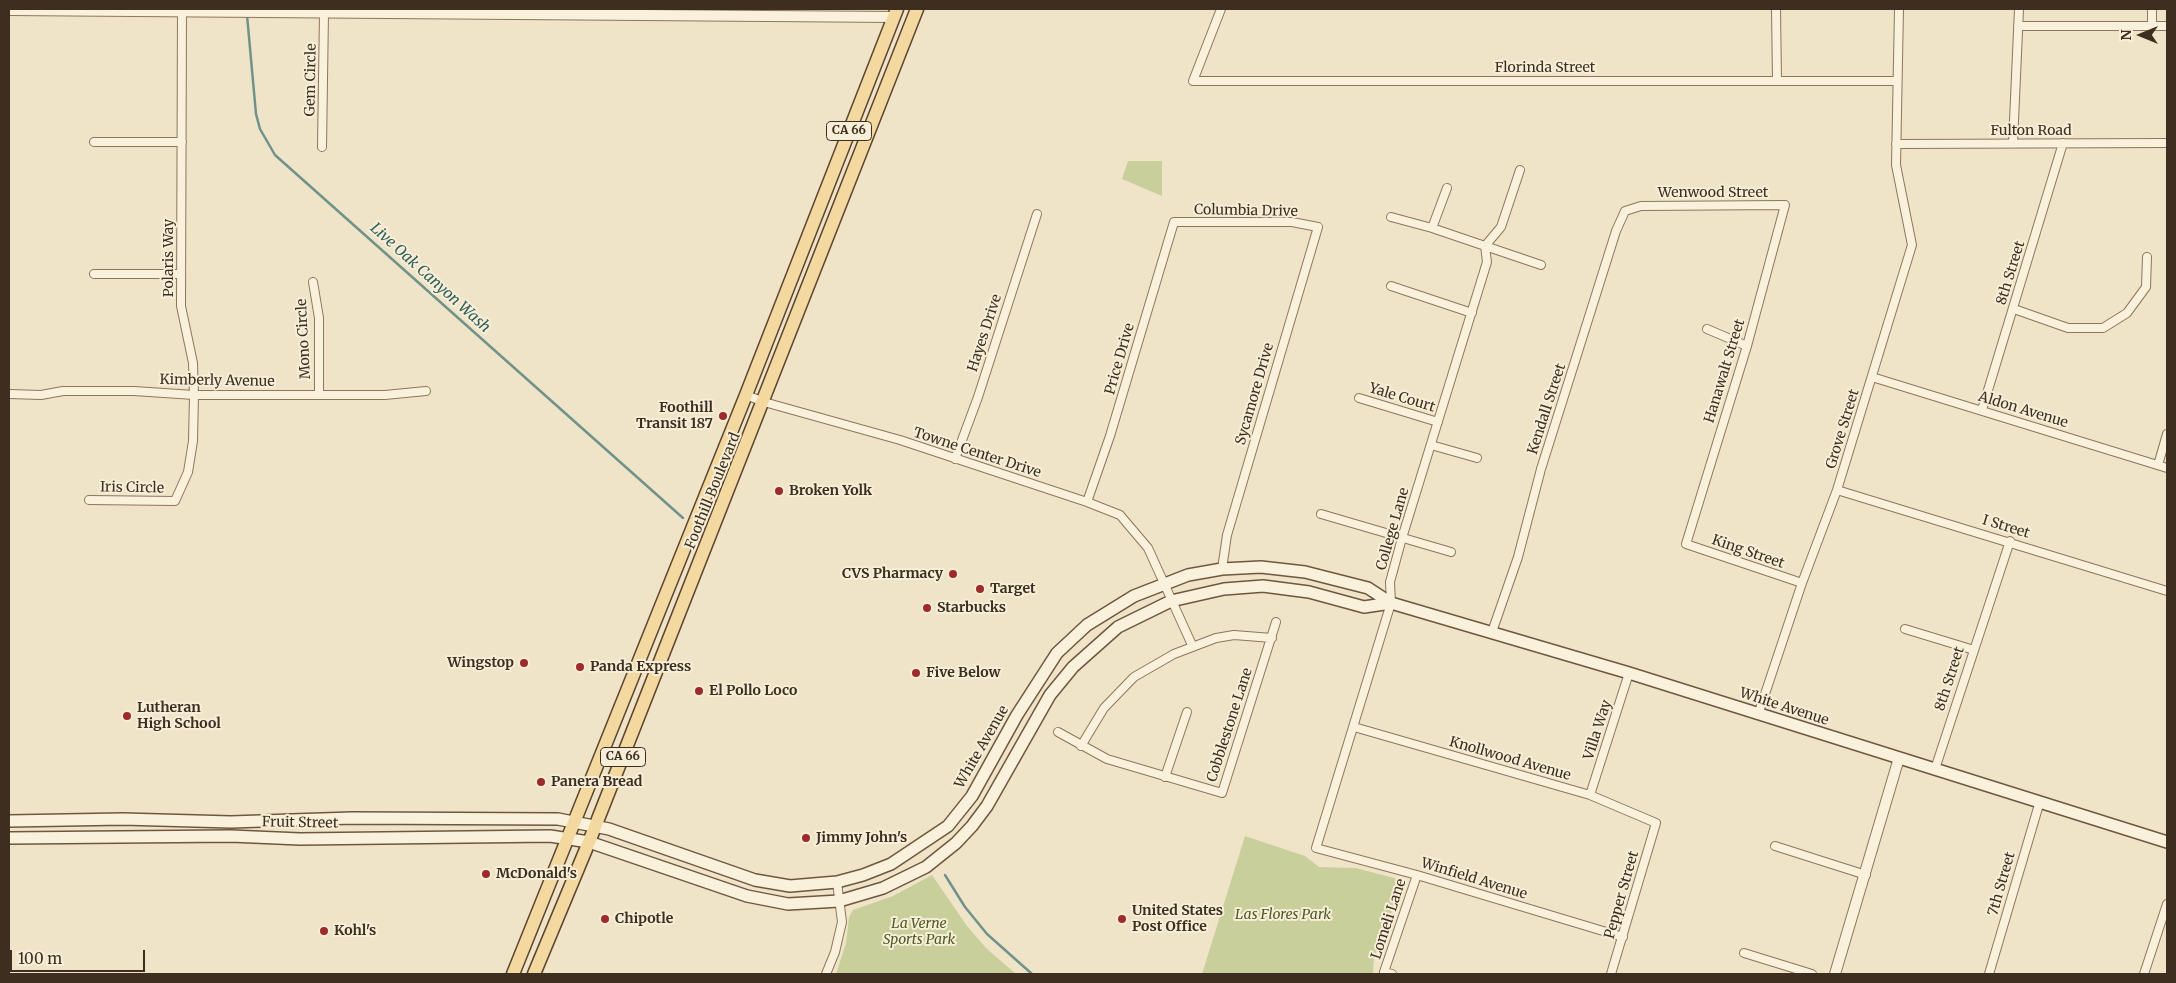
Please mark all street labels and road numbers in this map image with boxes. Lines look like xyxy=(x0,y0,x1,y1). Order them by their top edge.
street label: Gem Circle xyxy=(302,43,320,117)
street label: Florinda Street xyxy=(1495,60,1595,76)
road number: CA 66 xyxy=(826,122,872,140)
street label: Fulton Road xyxy=(1990,123,2072,139)
street label: Wenwood Street xyxy=(1658,185,1768,201)
street label: Columbia Drive xyxy=(1194,202,1298,220)
street label: Polaris Way xyxy=(161,219,177,297)
street label: 8th Street xyxy=(1993,239,2029,307)
street label: Hayes Drive xyxy=(965,292,1005,374)
street label: Mono Circle xyxy=(293,298,315,380)
street label: Hanawalt Street xyxy=(1701,317,1749,425)
street label: Price Drive xyxy=(1102,321,1138,397)
street label: Sycamore Drive xyxy=(1232,341,1278,447)
street label: Kendall Street xyxy=(1524,361,1570,457)
street label: Kimberly Avenue xyxy=(159,372,275,390)
street label: Yale Court xyxy=(1367,380,1437,416)
street label: Grove Street xyxy=(1823,387,1863,471)
street label: Aldon Avenue xyxy=(1976,388,2070,432)
street label: Towne Center Drive xyxy=(911,424,1043,482)
street label: Foothill Boulevard xyxy=(682,430,744,552)
street label: Iris Circle xyxy=(100,479,164,497)
street label: College Lane xyxy=(1373,486,1413,572)
street label: I Street xyxy=(1980,512,2032,542)
street label: King Street xyxy=(1710,532,1786,572)
street label: 8th Street xyxy=(1932,645,1968,713)
street label: Cobblestone Lane xyxy=(1204,666,1256,784)
street label: White Avenue xyxy=(1737,685,1831,729)
street label: Villa Way xyxy=(1580,698,1616,762)
street label: White Avenue xyxy=(952,703,1012,791)
street label: Knollwood Avenue xyxy=(1447,734,1573,784)
road number: CA 66 xyxy=(600,748,646,766)
street label: Fruit Street xyxy=(262,814,338,832)
street label: Pepper Street xyxy=(1601,849,1643,941)
street label: 7th Street xyxy=(1985,850,2019,918)
street label: Winfield Avenue xyxy=(1419,855,1529,903)
street label: Lomeli Lane xyxy=(1368,877,1410,961)

